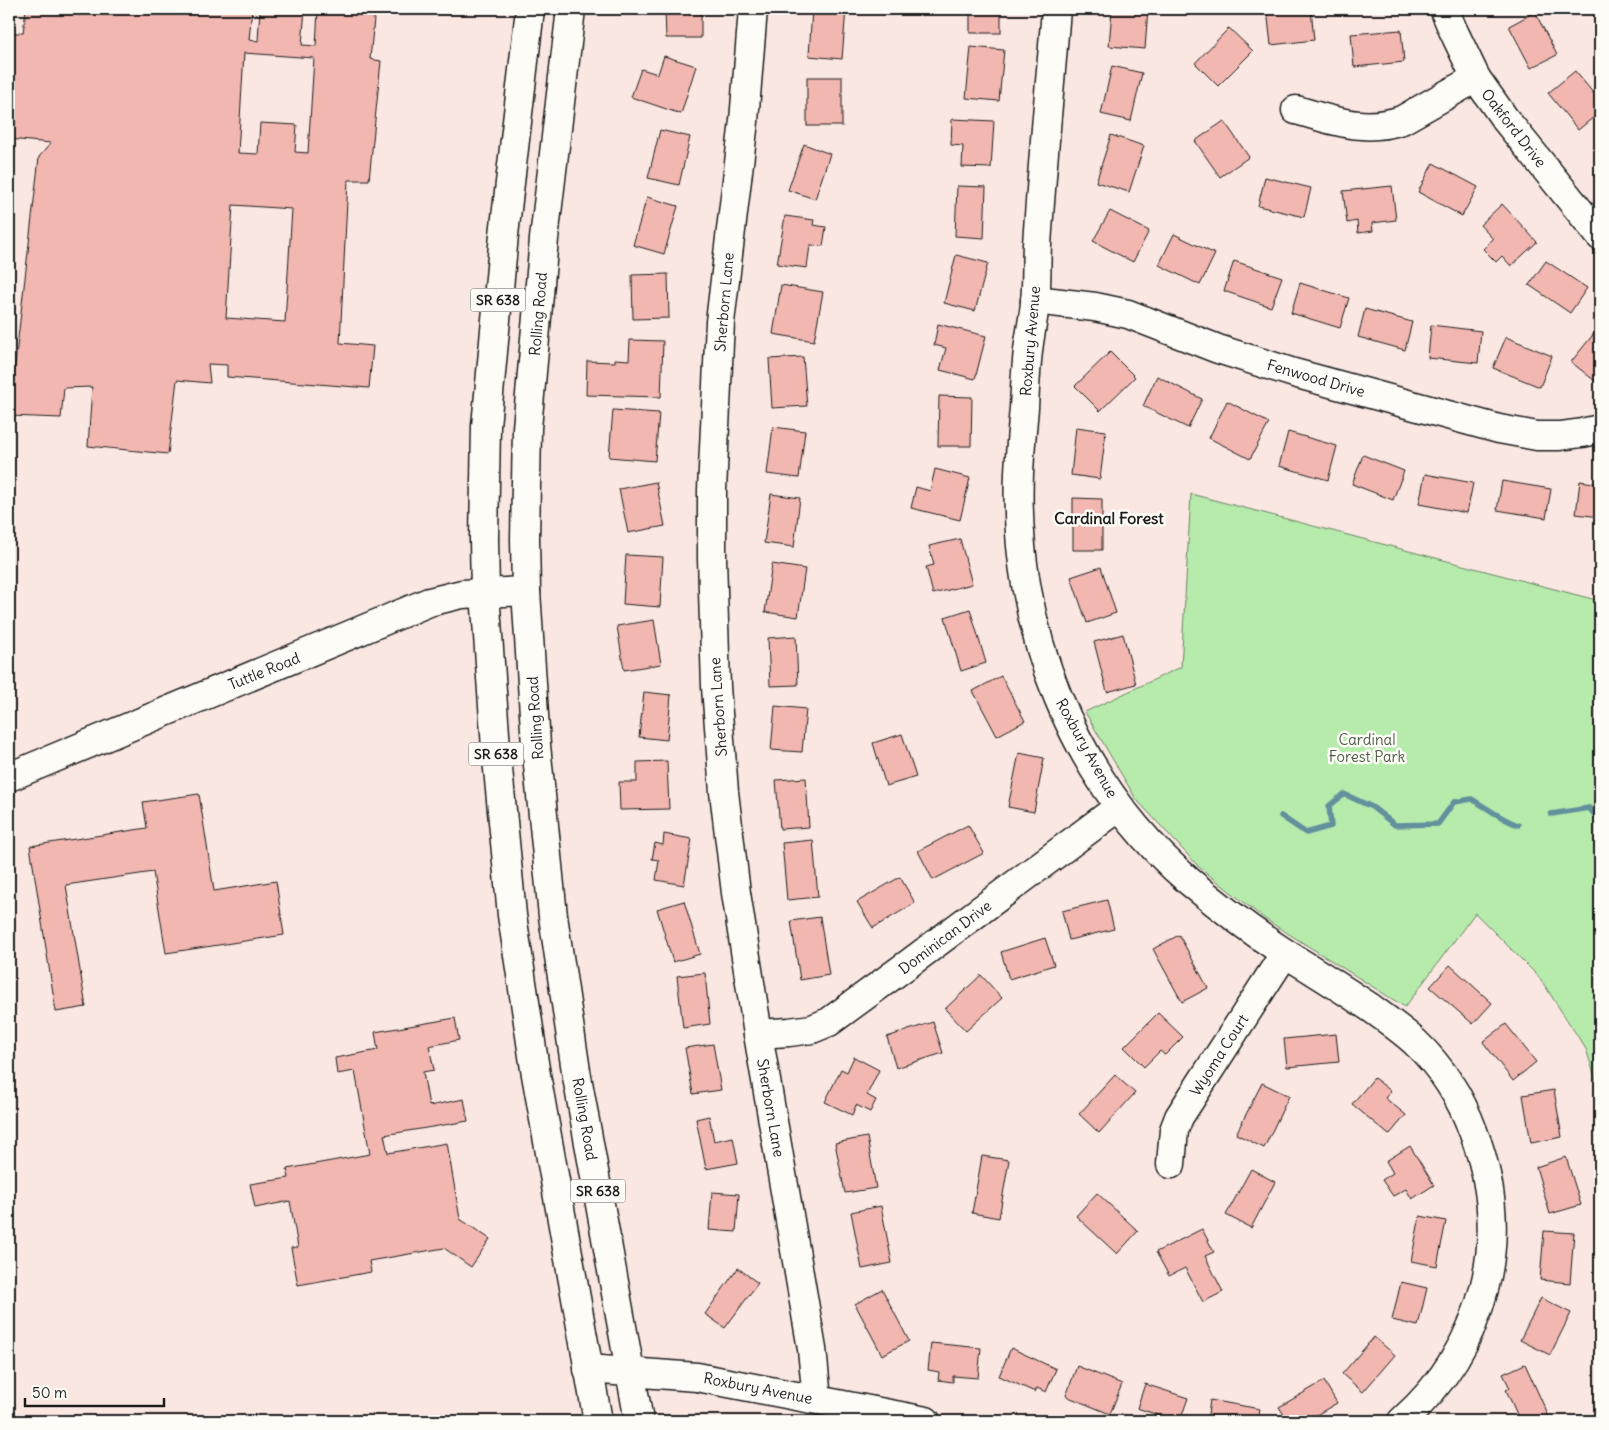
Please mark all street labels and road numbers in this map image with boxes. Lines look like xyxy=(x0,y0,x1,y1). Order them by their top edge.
street label: Oakford Drive xyxy=(1477,85,1551,171)
street label: Sherborn Lane xyxy=(710,252,738,352)
street label: Rolling Road xyxy=(525,271,551,357)
street label: Roxbury Avenue xyxy=(1016,285,1044,397)
road number: SR 638 xyxy=(470,288,526,312)
street label: Fenwood Drive xyxy=(1265,355,1367,401)
street label: Tuttle Road xyxy=(225,648,303,694)
street label: Sherborn Lane xyxy=(705,657,731,757)
street label: Rolling Road xyxy=(523,675,547,760)
street label: Roxbury Avenue xyxy=(1052,695,1122,801)
road number: SR 638 xyxy=(468,742,524,766)
street label: Dominican Drive xyxy=(895,896,995,978)
street label: Wyoma Court xyxy=(1186,1011,1252,1099)
street label: Sherborn Lane xyxy=(753,1057,789,1159)
street label: Rolling Road xyxy=(568,1076,602,1162)
road number: SR 638 xyxy=(570,1180,626,1202)
street label: Roxbury Avenue xyxy=(702,1368,814,1408)

